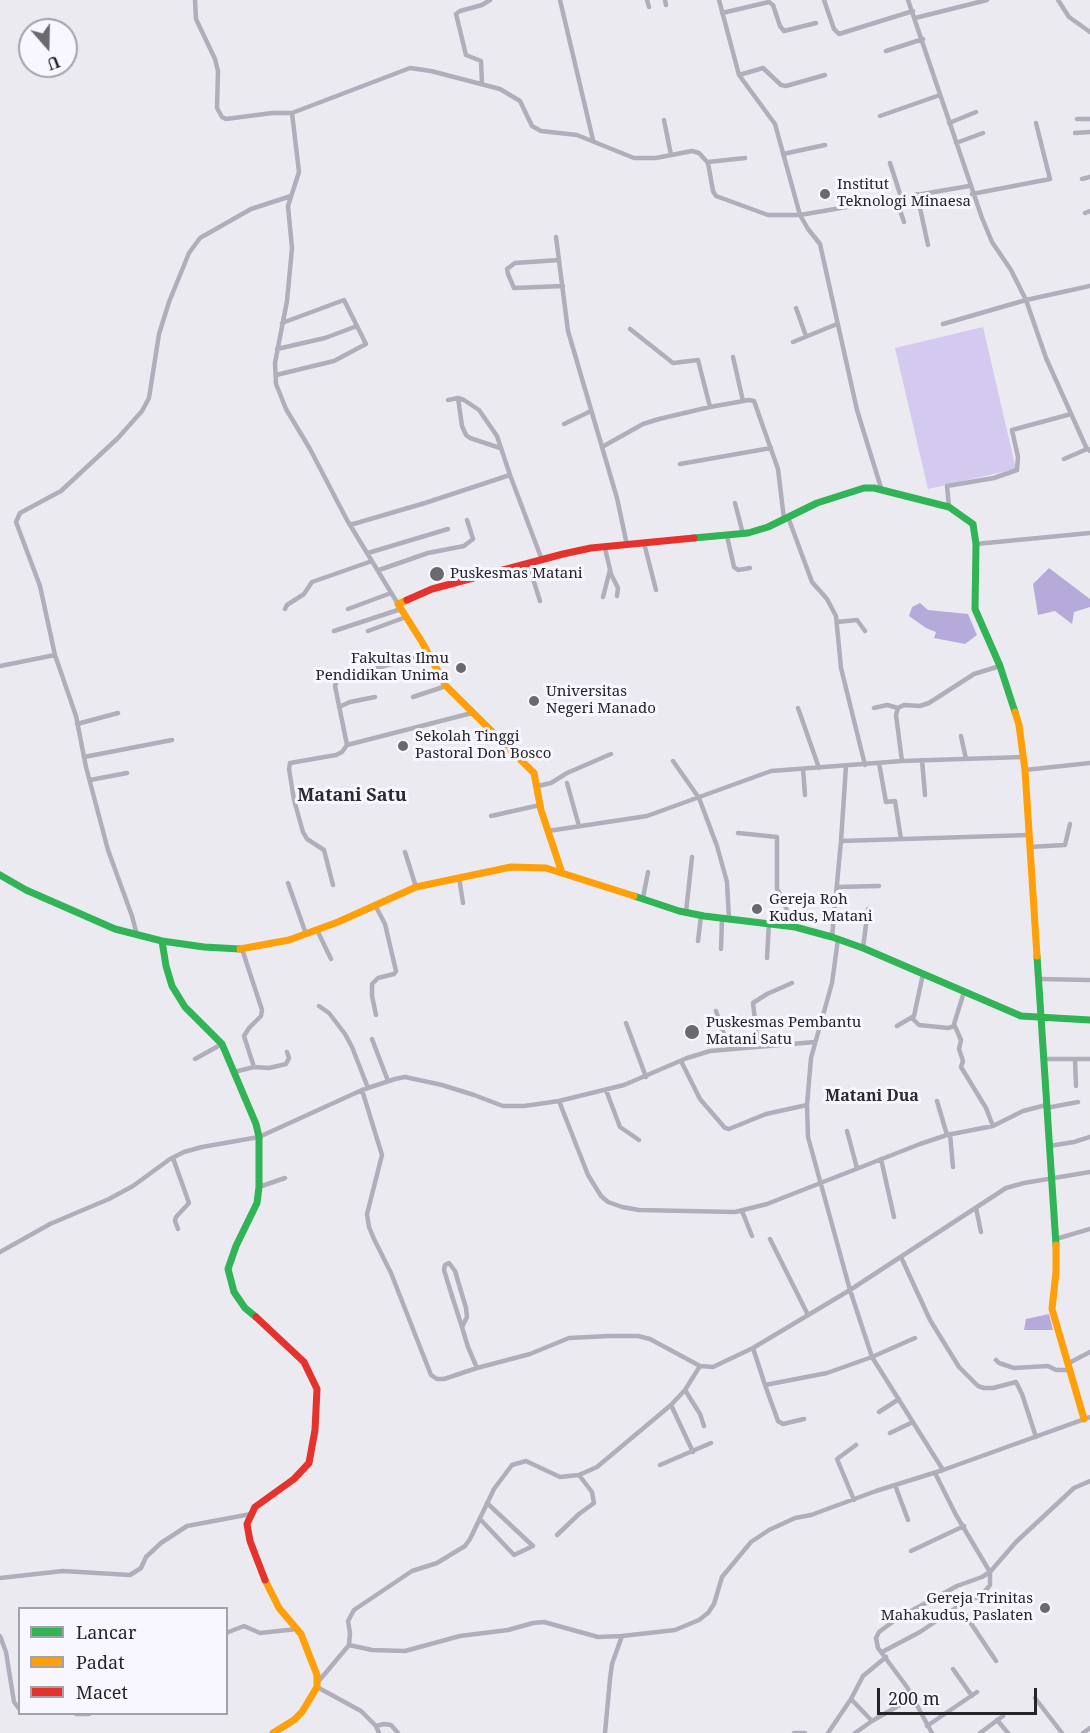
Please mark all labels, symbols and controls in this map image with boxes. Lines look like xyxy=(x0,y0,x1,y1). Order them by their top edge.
north arrow xyxy=(18,18,78,78)
text: U xyxy=(44,51,63,75)
place label: Institut Teknologi Minaesa xyxy=(837,176,971,211)
marker: Institut Teknologi Minaesa xyxy=(818,187,832,201)
marker: Puskesmas Matani xyxy=(428,565,446,583)
place label: Puskesmas Matani xyxy=(450,565,583,583)
place label: Fakultas Ilmu Pendidikan Unima xyxy=(316,650,449,685)
marker: Fakultas Ilmu Pendidikan Unima xyxy=(454,661,468,675)
place label: Universitas Negeri Manado xyxy=(546,683,656,718)
marker: Universitas Negeri Manado xyxy=(527,694,541,708)
place label: Sekolah Tinggi Pastoral Don Bosco xyxy=(415,728,551,763)
marker: Sekolah Tinggi Pastoral Don Bosco xyxy=(396,739,410,753)
district label: Matani Satu xyxy=(297,785,407,807)
place label: Gereja Roh Kudus, Matani xyxy=(769,891,873,926)
marker: Gereja Roh Kudus, Matani xyxy=(750,902,764,916)
place label: Puskesmas Pembantu Matani Satu xyxy=(706,1014,861,1049)
marker: Puskesmas Pembantu Matani Satu xyxy=(683,1023,701,1041)
district label: Matani Dua xyxy=(825,1086,919,1106)
place label: Gereja Trinitas Mahakudus, Paslaten xyxy=(881,1590,1033,1625)
marker: Gereja Trinitas Mahakudus, Paslaten xyxy=(1038,1601,1052,1615)
legend xyxy=(18,1607,228,1715)
text: Lancar xyxy=(76,1620,136,1644)
text: Padat xyxy=(76,1650,125,1674)
scale bar xyxy=(880,1676,1040,1714)
text: Macet xyxy=(76,1680,128,1704)
text: 200 m xyxy=(888,1686,940,1710)

